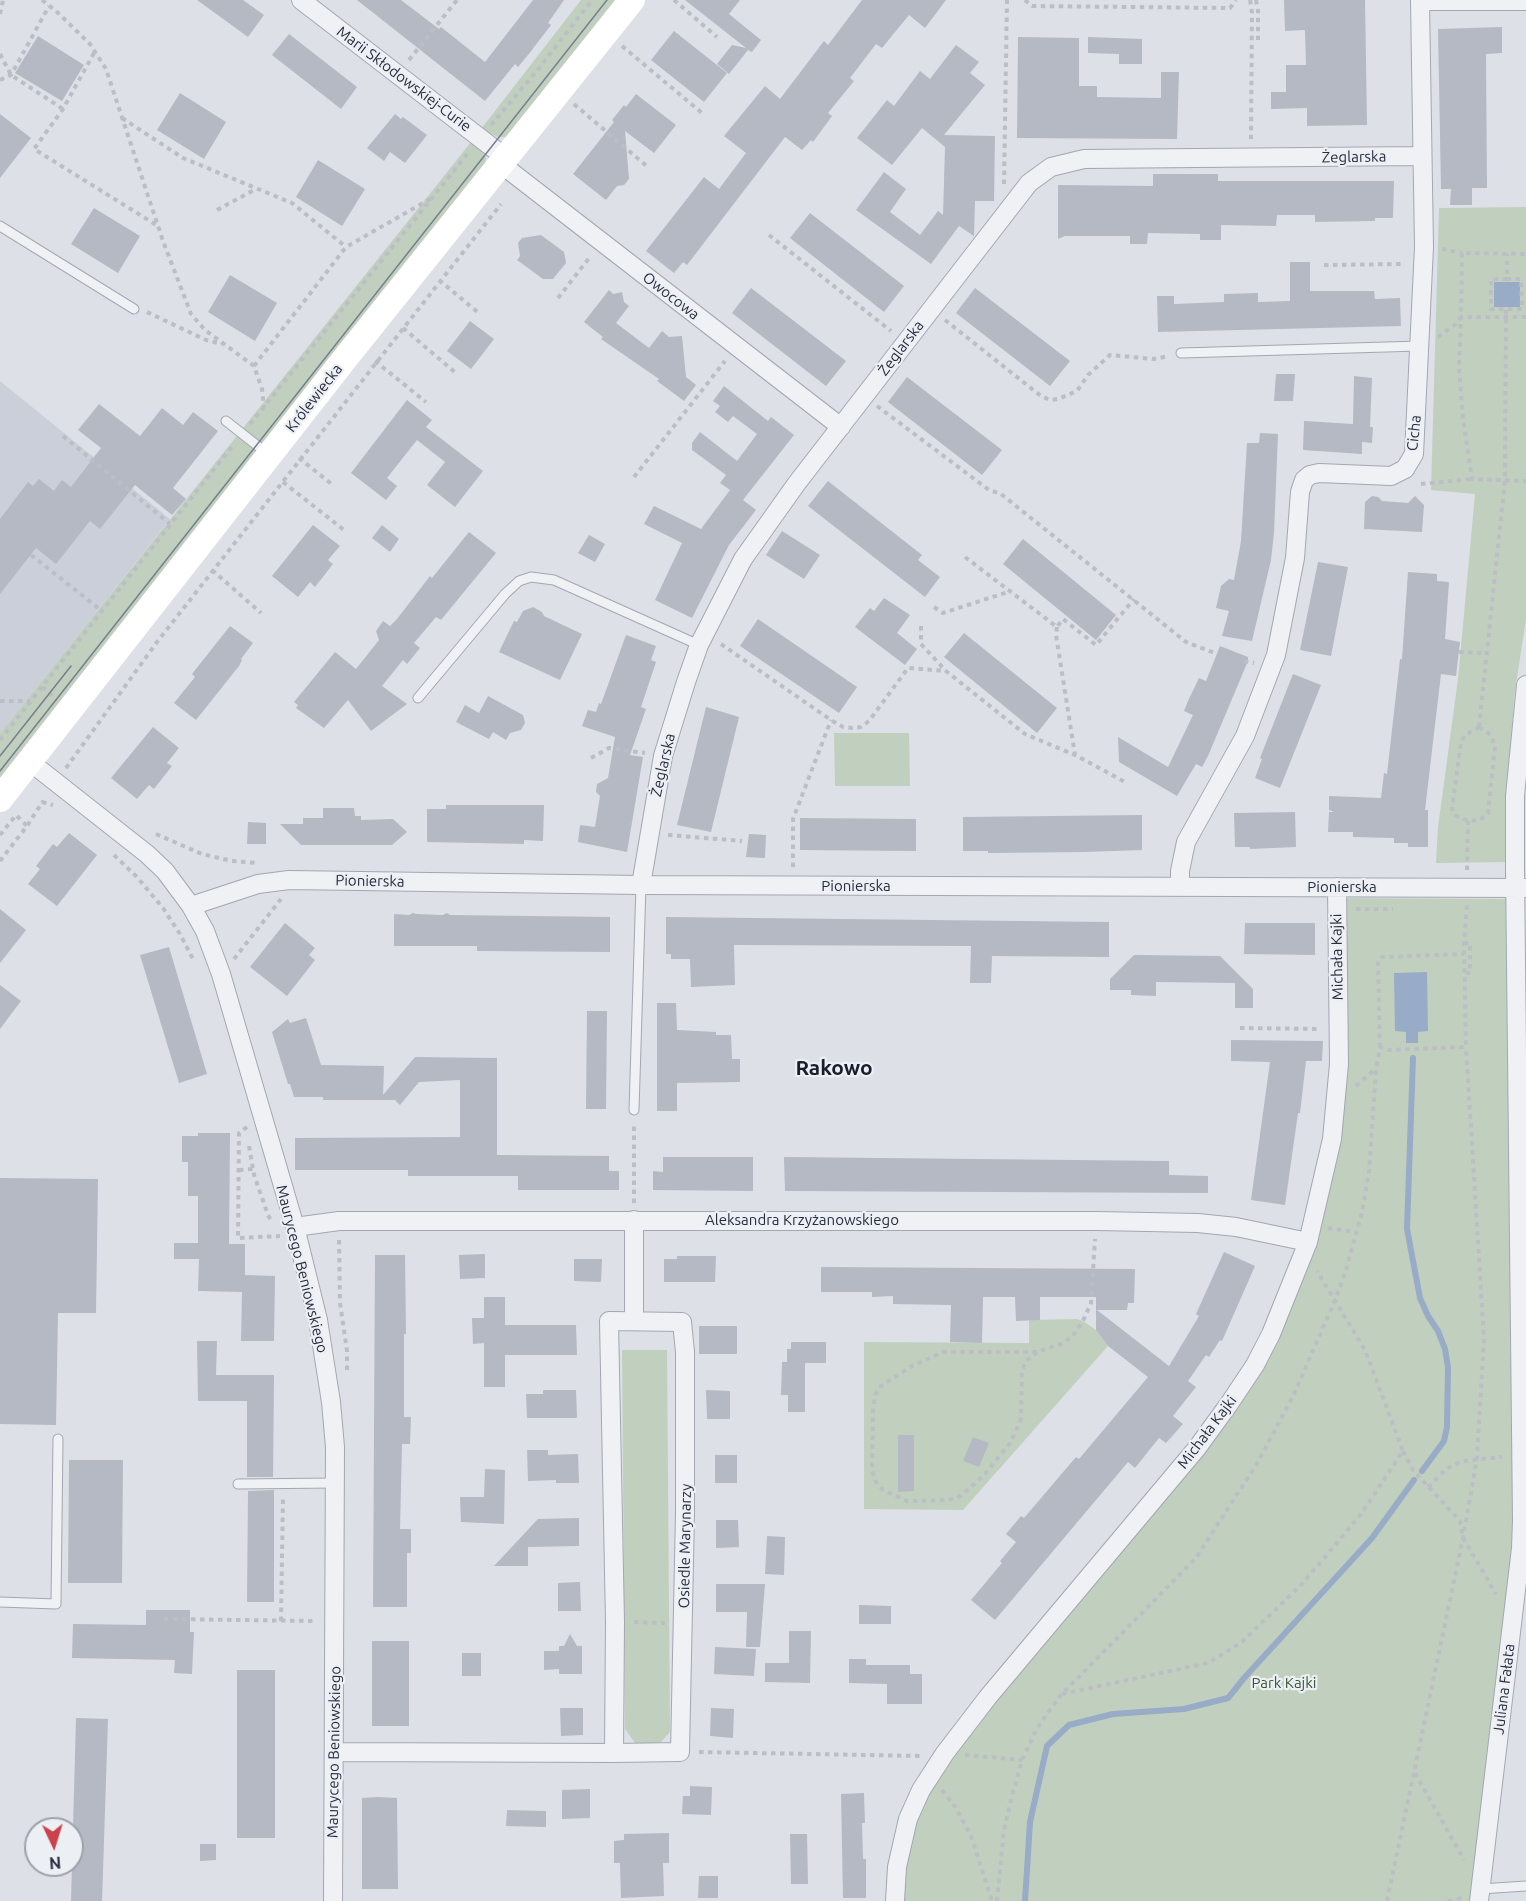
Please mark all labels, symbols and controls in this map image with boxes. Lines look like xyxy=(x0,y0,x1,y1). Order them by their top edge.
street label: Marii Skłodowskiej-Curie xyxy=(333,23,475,135)
street label: Żeglarska xyxy=(1322,147,1386,167)
street label: Owocowa xyxy=(639,268,703,324)
street label: Żeglarska xyxy=(874,317,928,379)
street label: Królewiecka xyxy=(282,360,346,436)
street label: Cicha xyxy=(1403,414,1425,452)
street label: Żeglarska xyxy=(647,732,679,798)
street label: Pionierska xyxy=(335,871,405,891)
street label: Pionierska xyxy=(821,877,891,895)
street label: Pionierska xyxy=(1307,878,1377,896)
street label: Michała Kajki xyxy=(1327,913,1347,1001)
district label: Rakowo xyxy=(795,1055,873,1081)
street label: Maurycego Beniowskiego xyxy=(272,1183,332,1355)
street label: Aleksandra Krzyżanowskiego xyxy=(705,1211,899,1229)
street label: Michała Kajki xyxy=(1174,1392,1240,1472)
street label: Osiedle Marynarzy xyxy=(675,1484,695,1608)
street label: Juliana Fałata xyxy=(1490,1643,1518,1735)
street label: Maurycego Beniowskiego xyxy=(323,1666,345,1838)
park label: Park Kajki xyxy=(1252,1674,1316,1692)
north arrow xyxy=(24,1817,84,1877)
text: N xyxy=(49,1854,62,1872)

